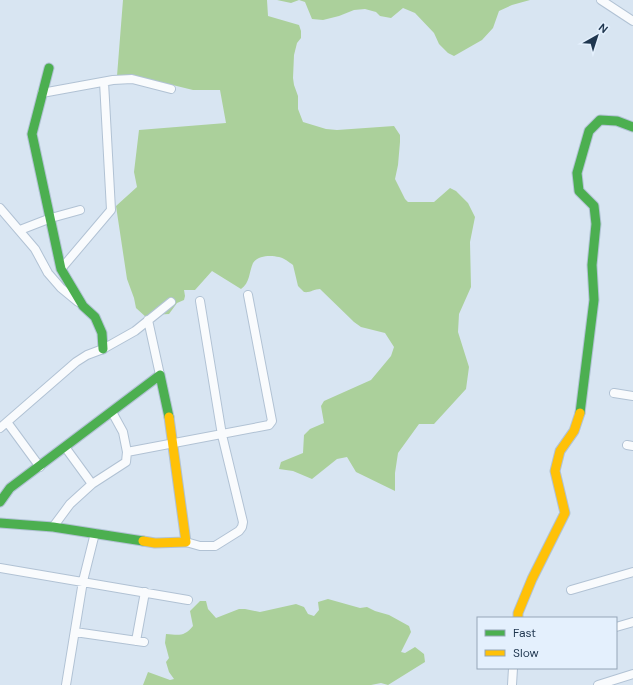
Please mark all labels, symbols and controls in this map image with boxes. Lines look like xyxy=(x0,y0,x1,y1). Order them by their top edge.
north arrow xyxy=(577,16,617,56)
text: N xyxy=(596,20,611,36)
legend xyxy=(477,617,617,669)
text: Fast xyxy=(513,625,536,641)
text: Slow xyxy=(513,645,539,661)

